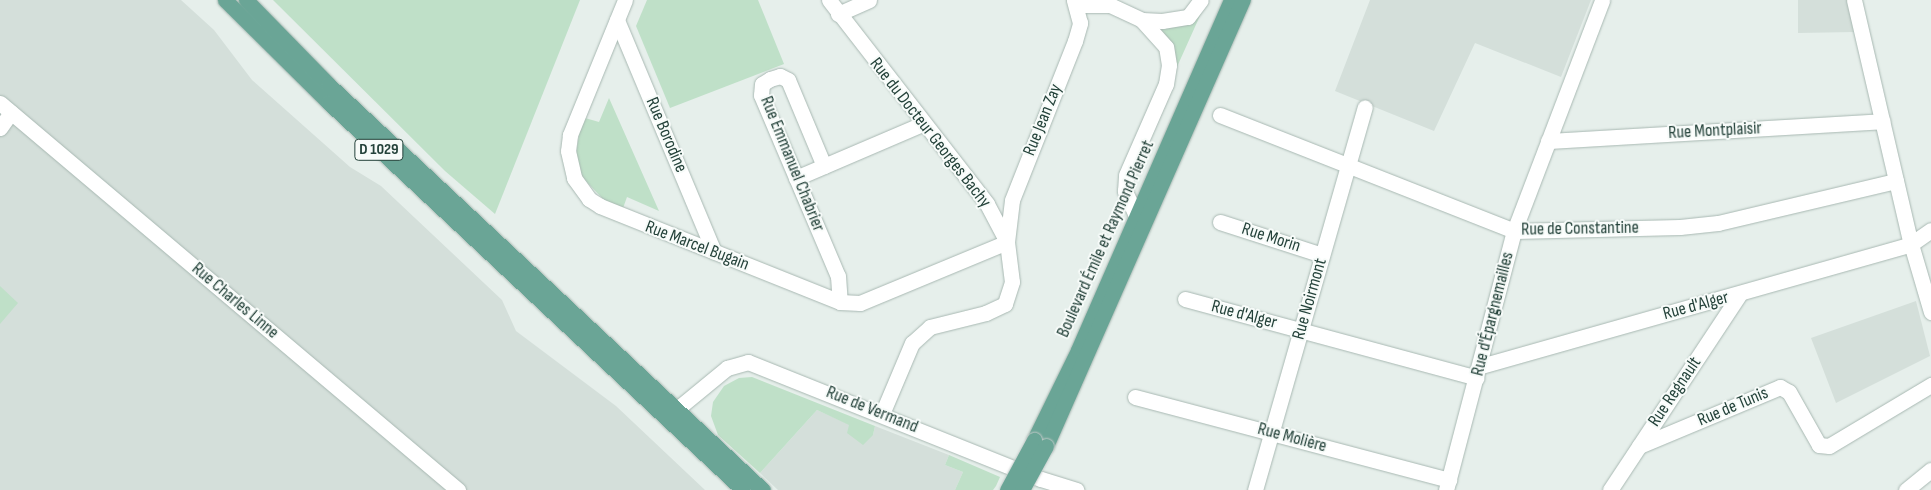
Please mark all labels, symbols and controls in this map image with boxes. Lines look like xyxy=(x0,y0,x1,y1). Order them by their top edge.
street label: Rue du Docteur Georges Bachy xyxy=(865,54,995,212)
street label: Rue Jean Zay xyxy=(1019,81,1067,159)
street label: Rue Emmanuel Chabrier xyxy=(755,93,829,235)
street label: Rue Borodine xyxy=(641,94,691,176)
street label: Rue Montplaisir xyxy=(1668,118,1762,144)
road number: D 1029 xyxy=(354,136,404,164)
street label: Boulevard Émile et Raymond Pierret xyxy=(1053,137,1159,341)
street label: Rue Marcel Bugain xyxy=(642,216,752,276)
street label: Rue de Constantine xyxy=(1521,217,1639,241)
street label: Rue Morin xyxy=(1239,218,1303,258)
street label: Rue d'Épargnemailles xyxy=(1467,250,1519,378)
street label: Rue Noirmont xyxy=(1288,256,1332,342)
street label: Rue Charles Linne xyxy=(187,258,283,344)
street label: Rue d'Alger xyxy=(1661,287,1731,325)
street label: Rue d'Alger xyxy=(1209,296,1279,334)
street label: Rue Regnault xyxy=(1644,353,1706,431)
street label: Rue de Vermand xyxy=(823,382,921,438)
street label: Rue de Tunis xyxy=(1694,382,1772,432)
street label: Rue Molière xyxy=(1255,418,1329,458)

